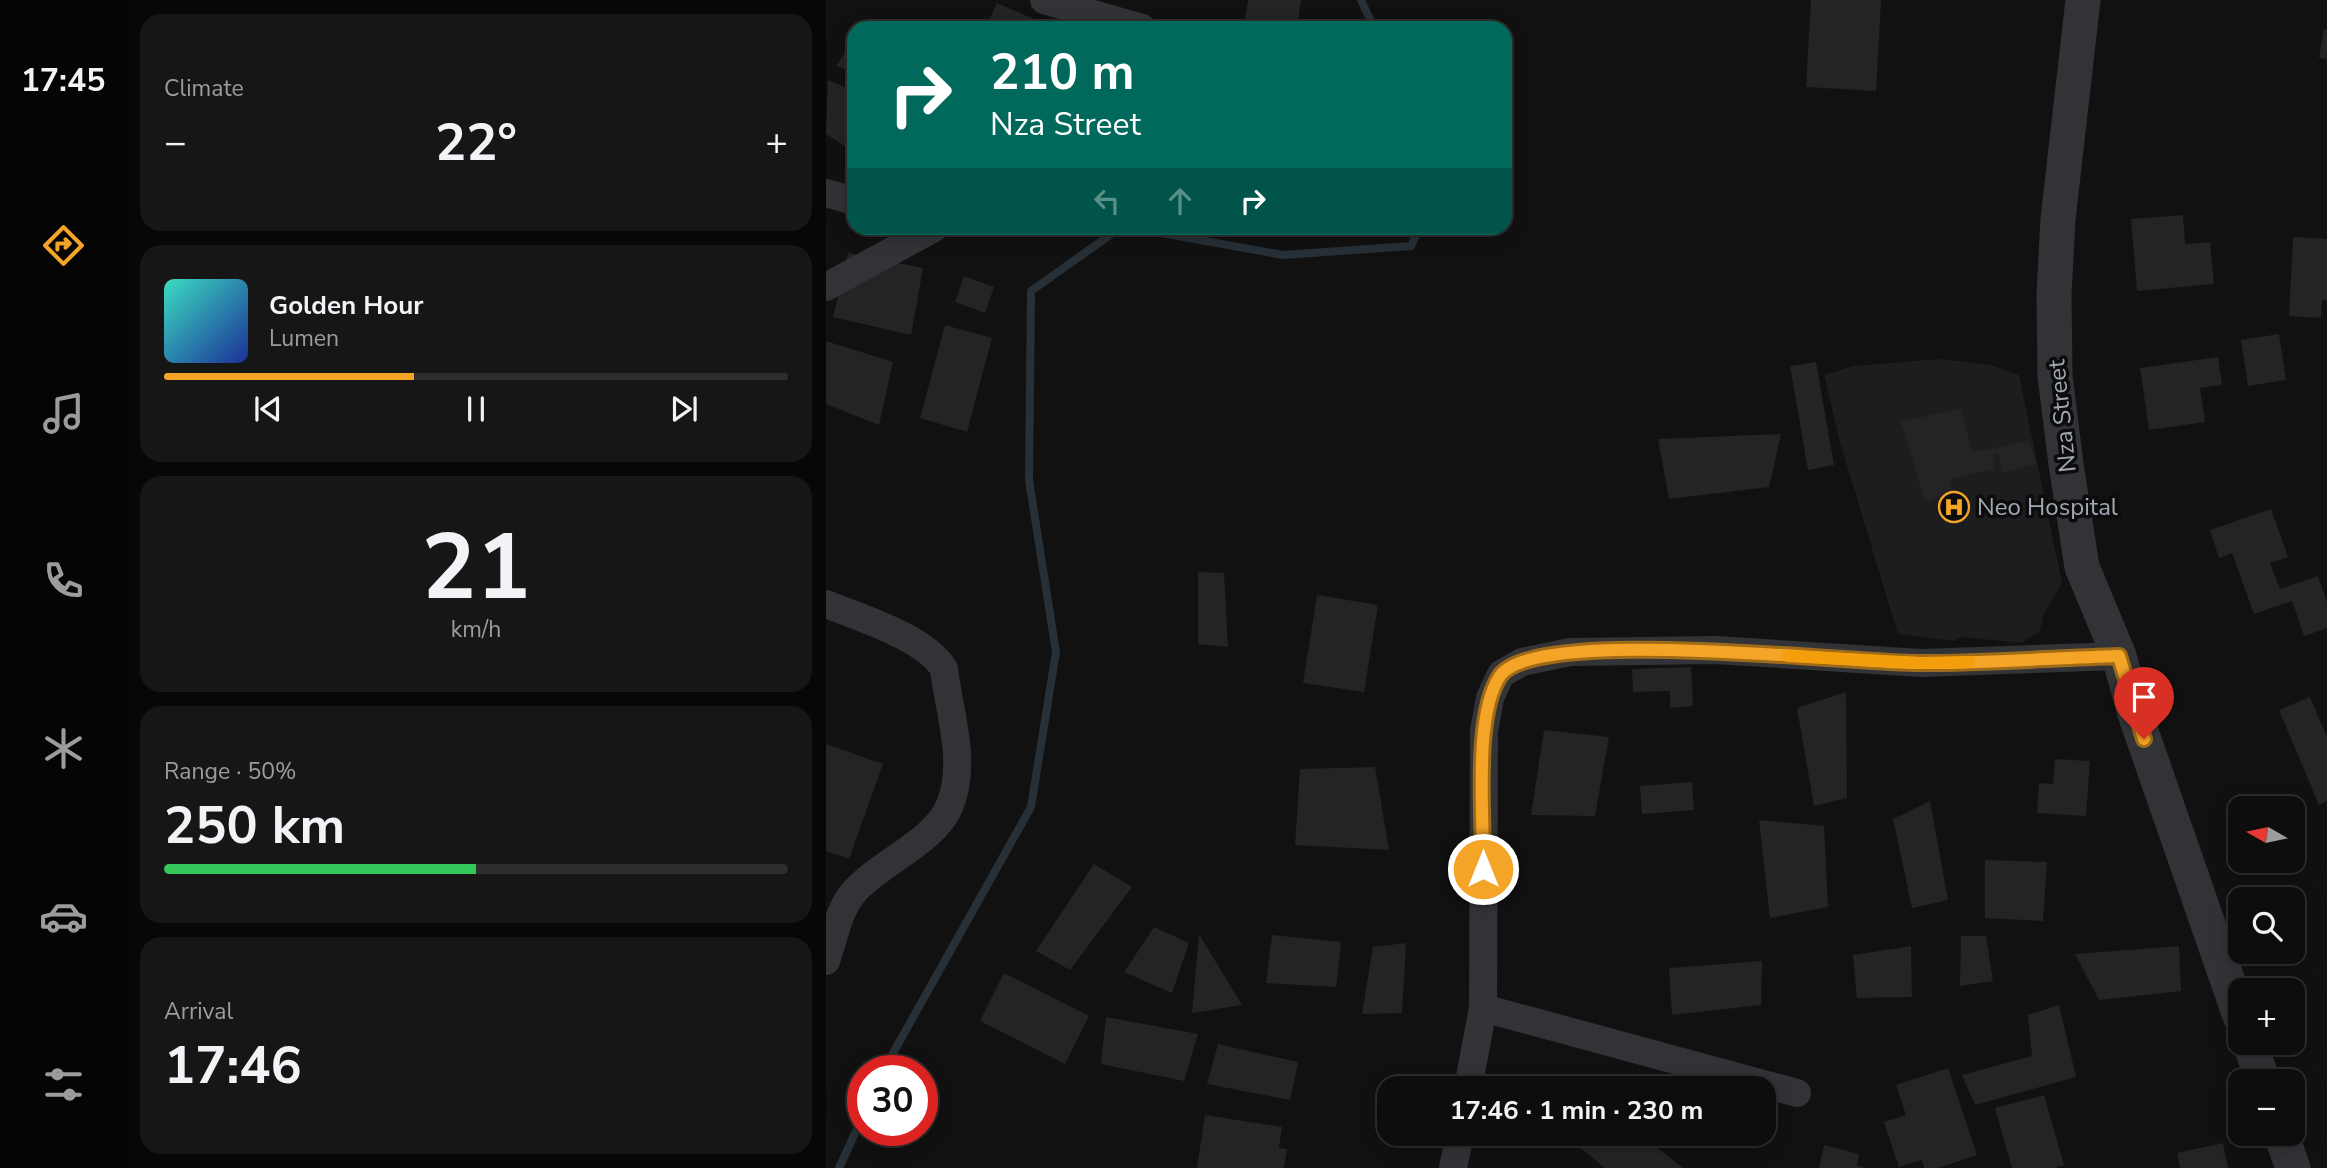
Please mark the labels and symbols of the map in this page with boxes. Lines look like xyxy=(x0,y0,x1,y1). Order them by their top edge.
street label: Nza Street xyxy=(2040,357,2084,474)
hospital icon: Neo Hospital xyxy=(1937,490,1971,524)
place label: Neo Hospital xyxy=(1977,491,2118,523)
pin xyxy=(2114,667,2174,739)
north arrow xyxy=(2228,796,2305,873)
position arrow xyxy=(1446,832,1520,906)
speed limit sign: 30 xyxy=(847,1055,938,1146)

